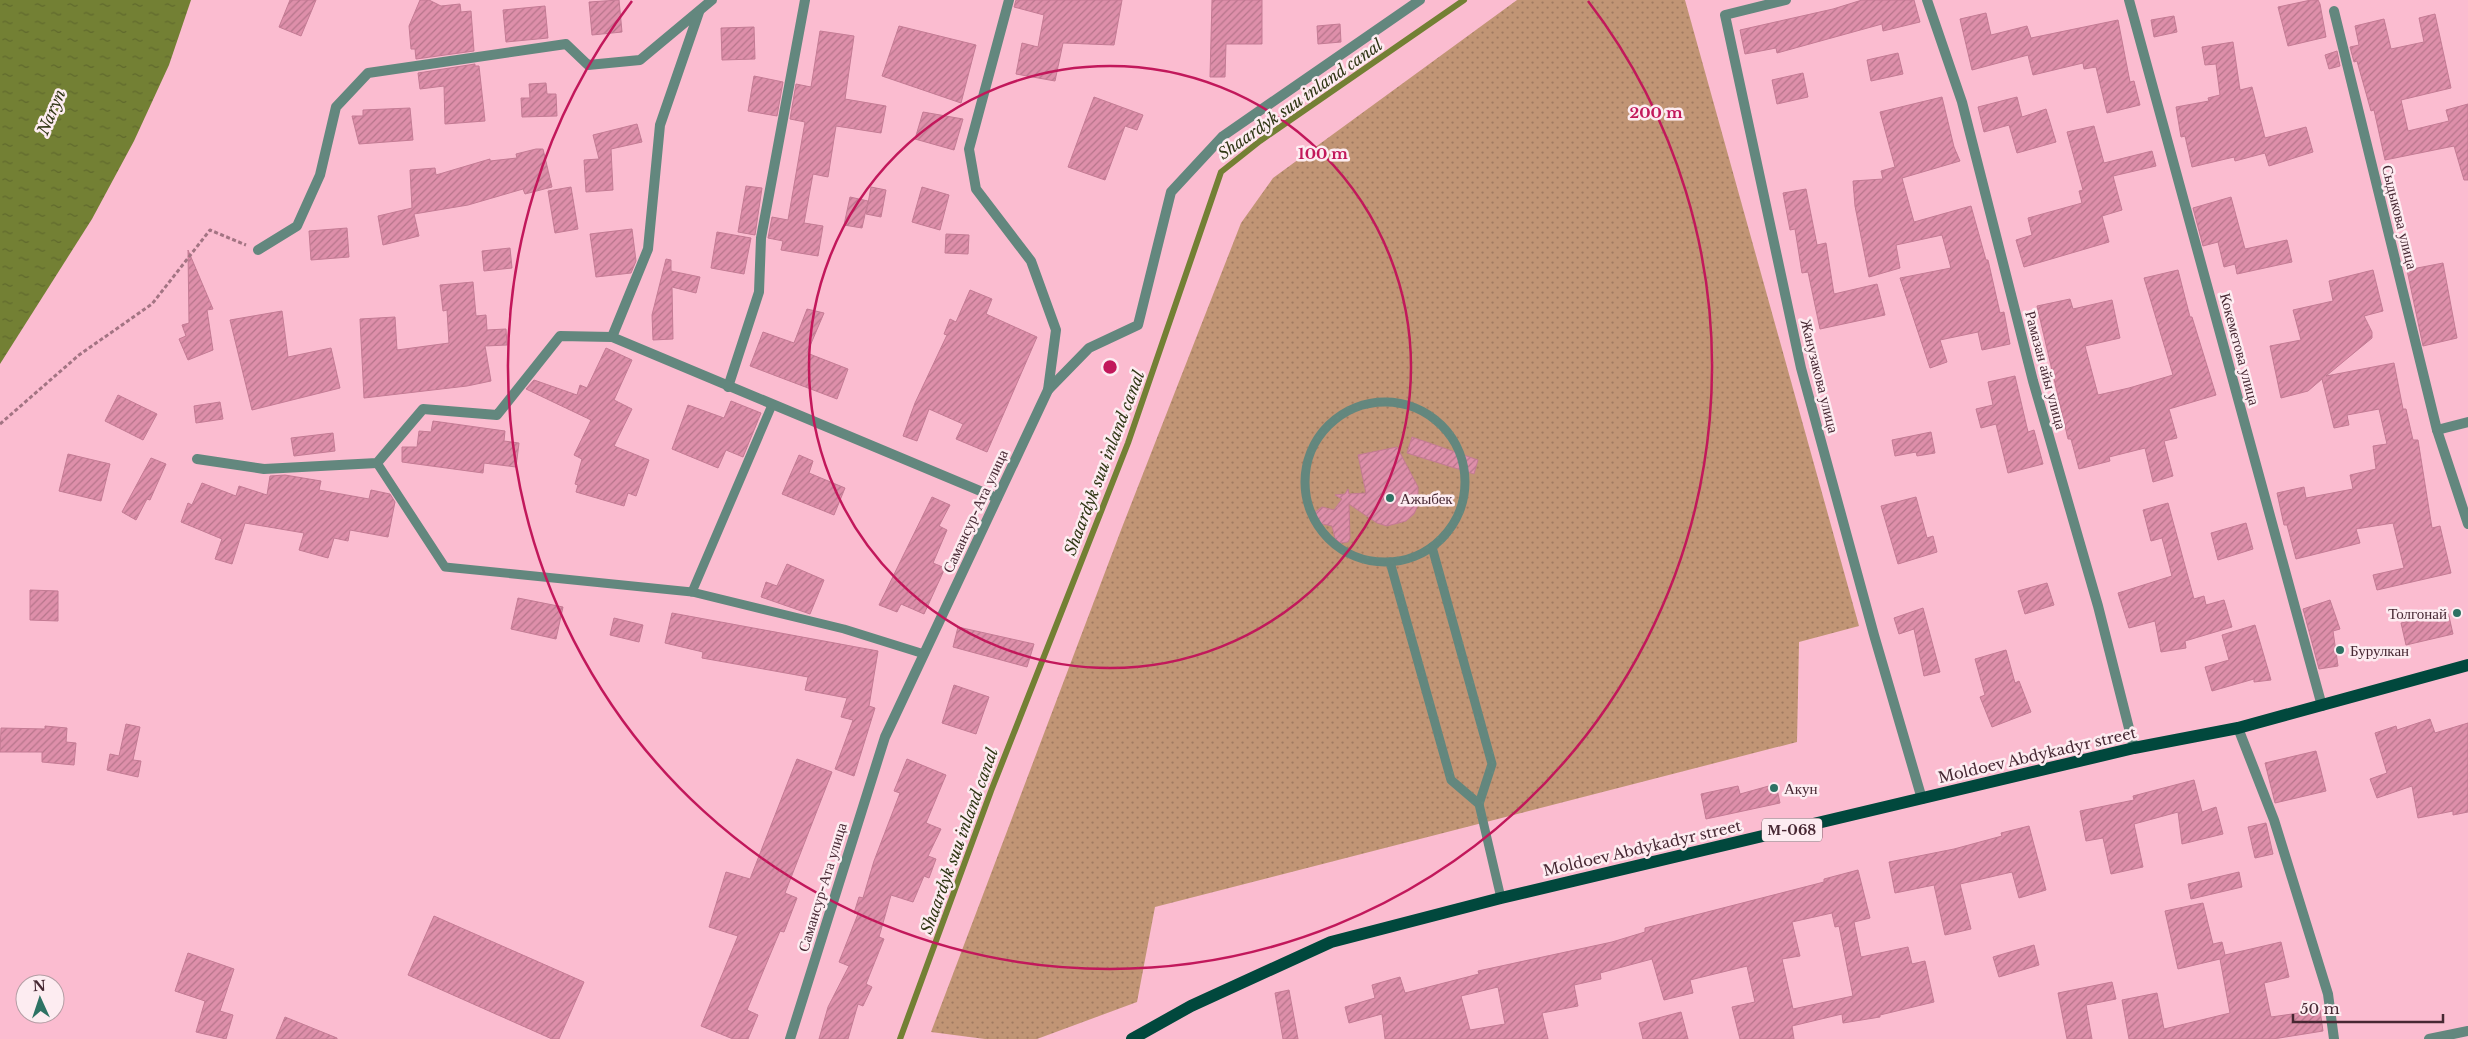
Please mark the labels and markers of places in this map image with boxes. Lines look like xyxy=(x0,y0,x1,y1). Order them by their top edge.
centre of rings xyxy=(1101,358,1119,376)
place label: Ажыбек xyxy=(1400,489,1453,508)
marker: Ажыбек xyxy=(1384,492,1396,504)
place label: Толгонай xyxy=(2388,604,2447,623)
marker: Толгонай xyxy=(2451,607,2463,619)
place label: Бурулкан xyxy=(2350,641,2409,660)
marker: Бурулкан xyxy=(2334,644,2346,656)
place label: Акун xyxy=(1784,779,1817,798)
marker: Акун xyxy=(1768,782,1780,794)

